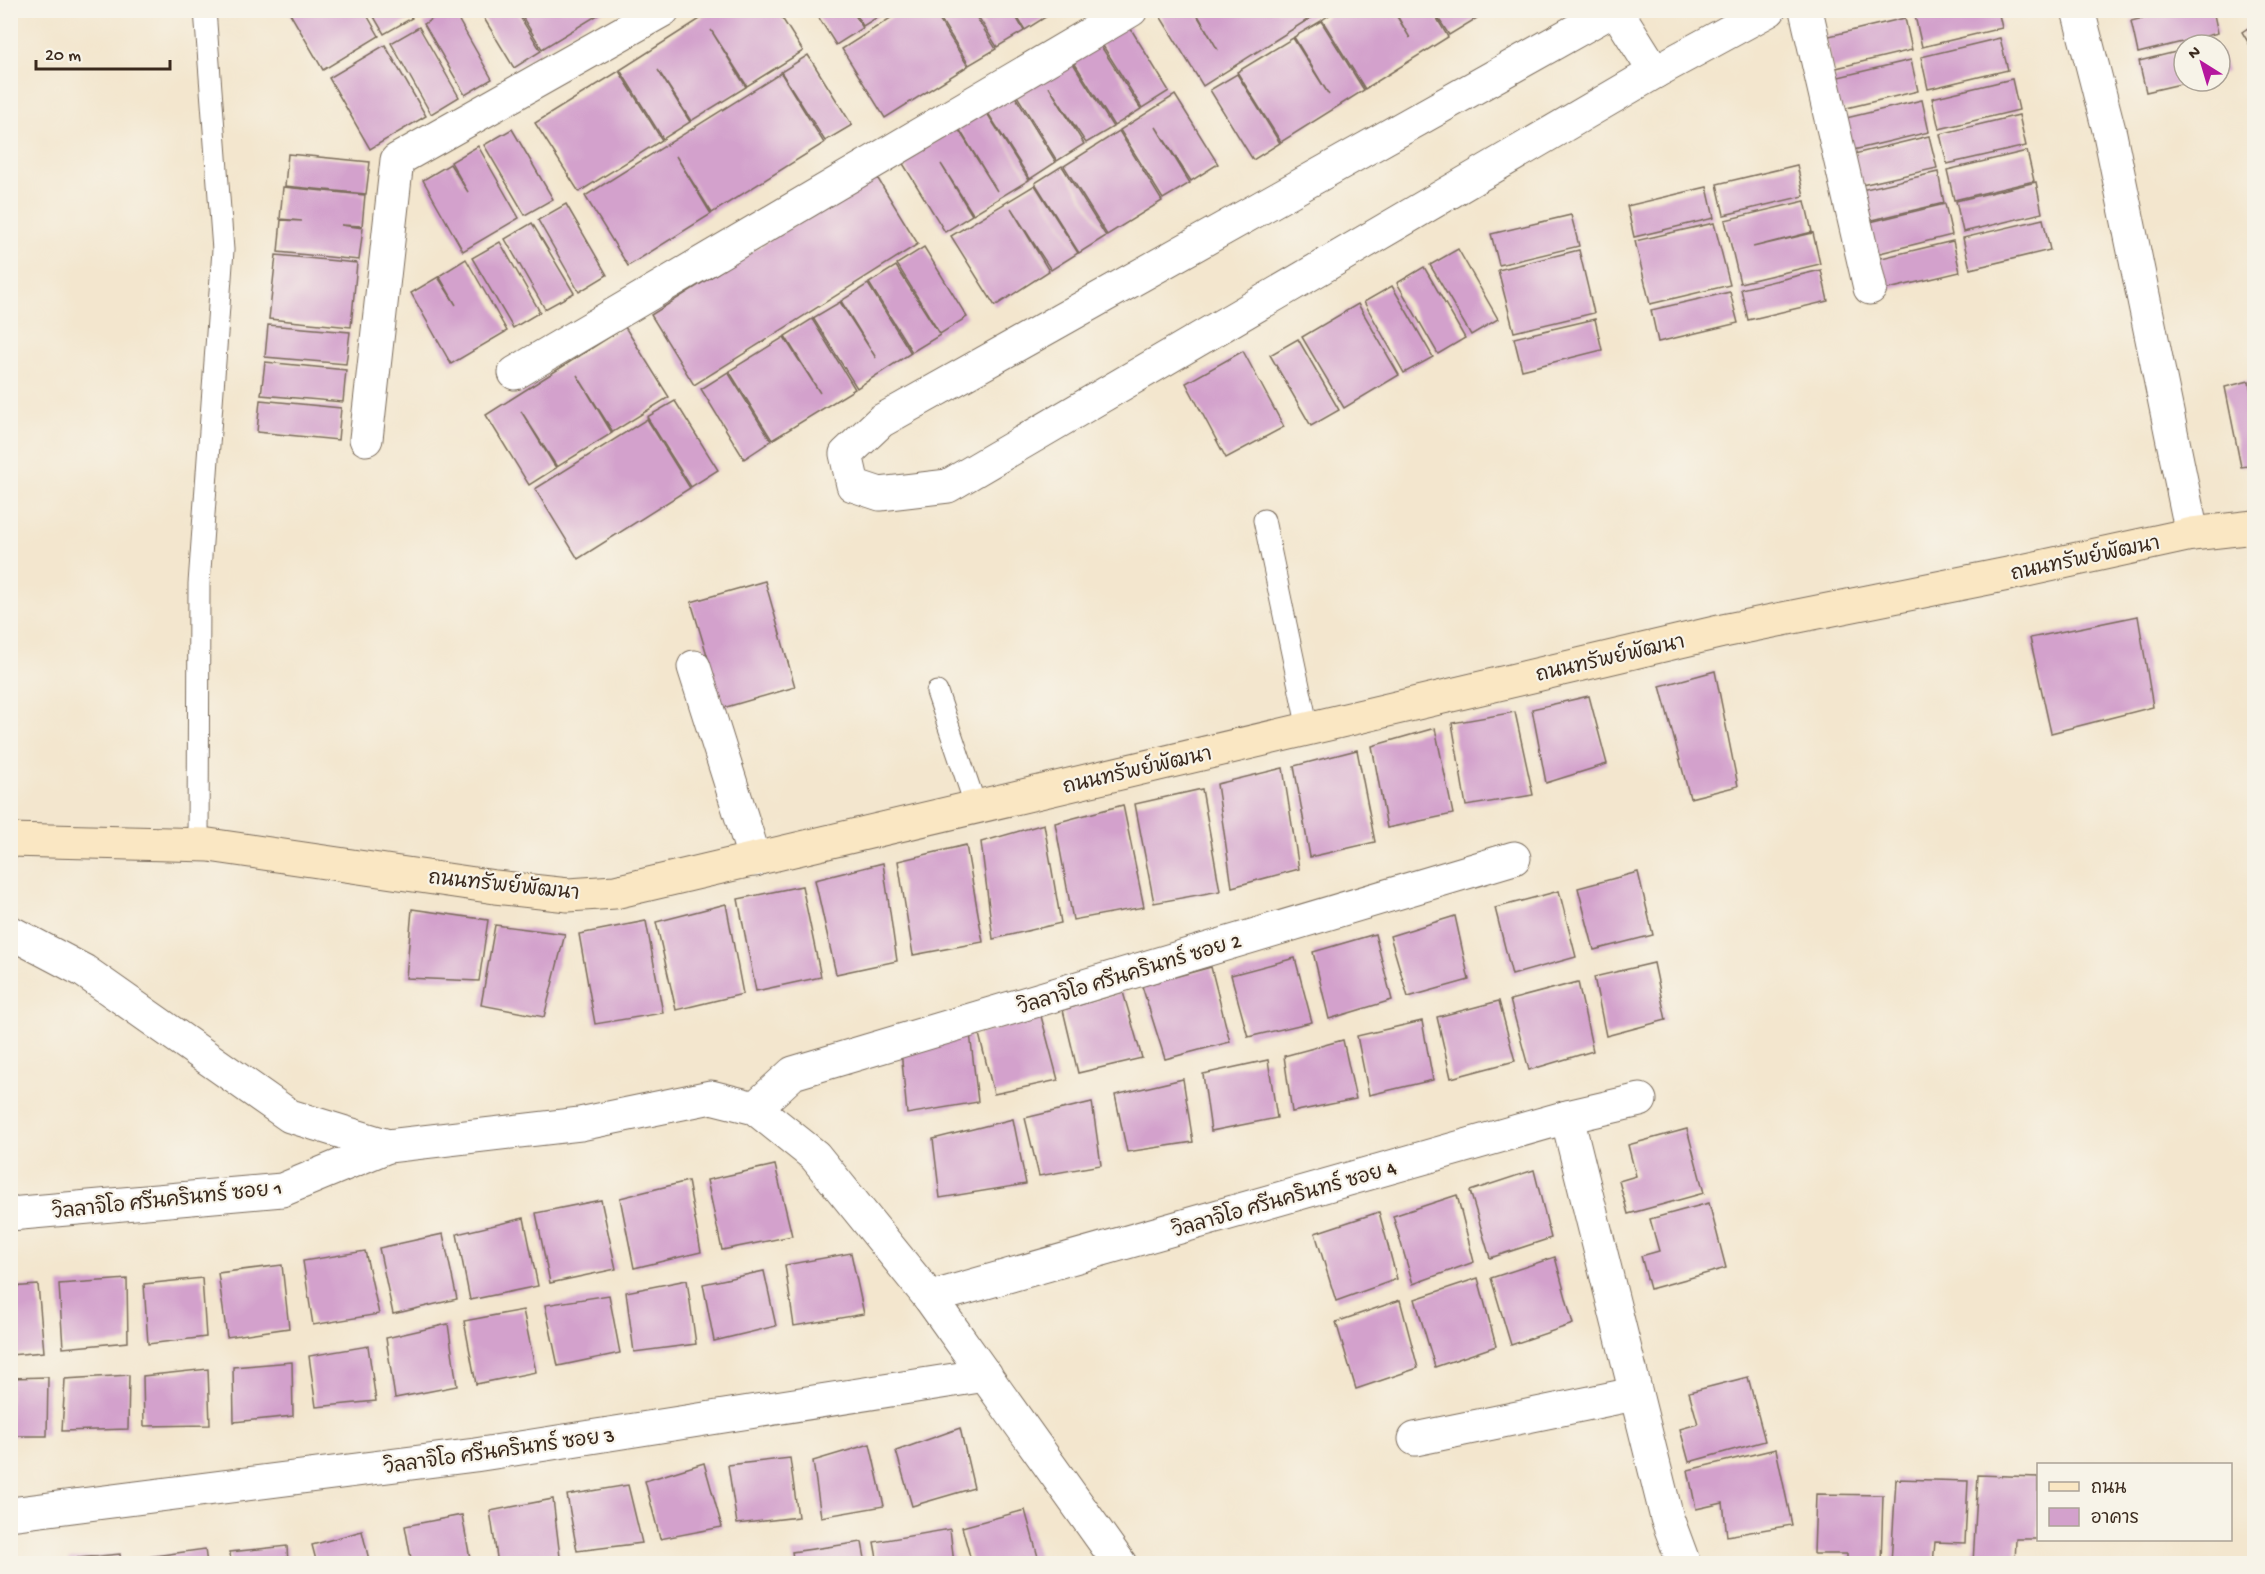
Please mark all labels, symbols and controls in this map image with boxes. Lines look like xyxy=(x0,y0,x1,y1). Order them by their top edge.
scale bar xyxy=(36,33,170,71)
north arrow xyxy=(2172,33,2232,93)
text: N xyxy=(2185,43,2205,65)
text: 20 m xyxy=(45,46,81,67)
street label: ถนนทรัพย์พัฒนา xyxy=(2008,528,2162,587)
street label: ถนนทรัพย์พัฒนา xyxy=(1533,627,1687,689)
street label: ถนนทรัพย์พัฒนา xyxy=(1060,739,1214,801)
street label: ถนนทรัพย์พัฒนา xyxy=(427,863,581,907)
street label: วิลลาจิโอ ศรีนครินทร์ ซอย 2 xyxy=(1014,927,1245,1021)
street label: วิลลาจิโอ ศรีนครินทร์ ซอย 4 xyxy=(1169,1153,1400,1244)
street label: วิลลาจิโอ ศรีนครินทร์ ซอย 1 xyxy=(51,1174,283,1226)
street label: วิลลาจิโอ ศรีนครินทร์ ซอย 3 xyxy=(382,1421,616,1481)
legend xyxy=(2037,1463,2232,1541)
text: ถนน xyxy=(2091,1479,2126,1500)
text: อาคาร xyxy=(2091,1509,2139,1530)

